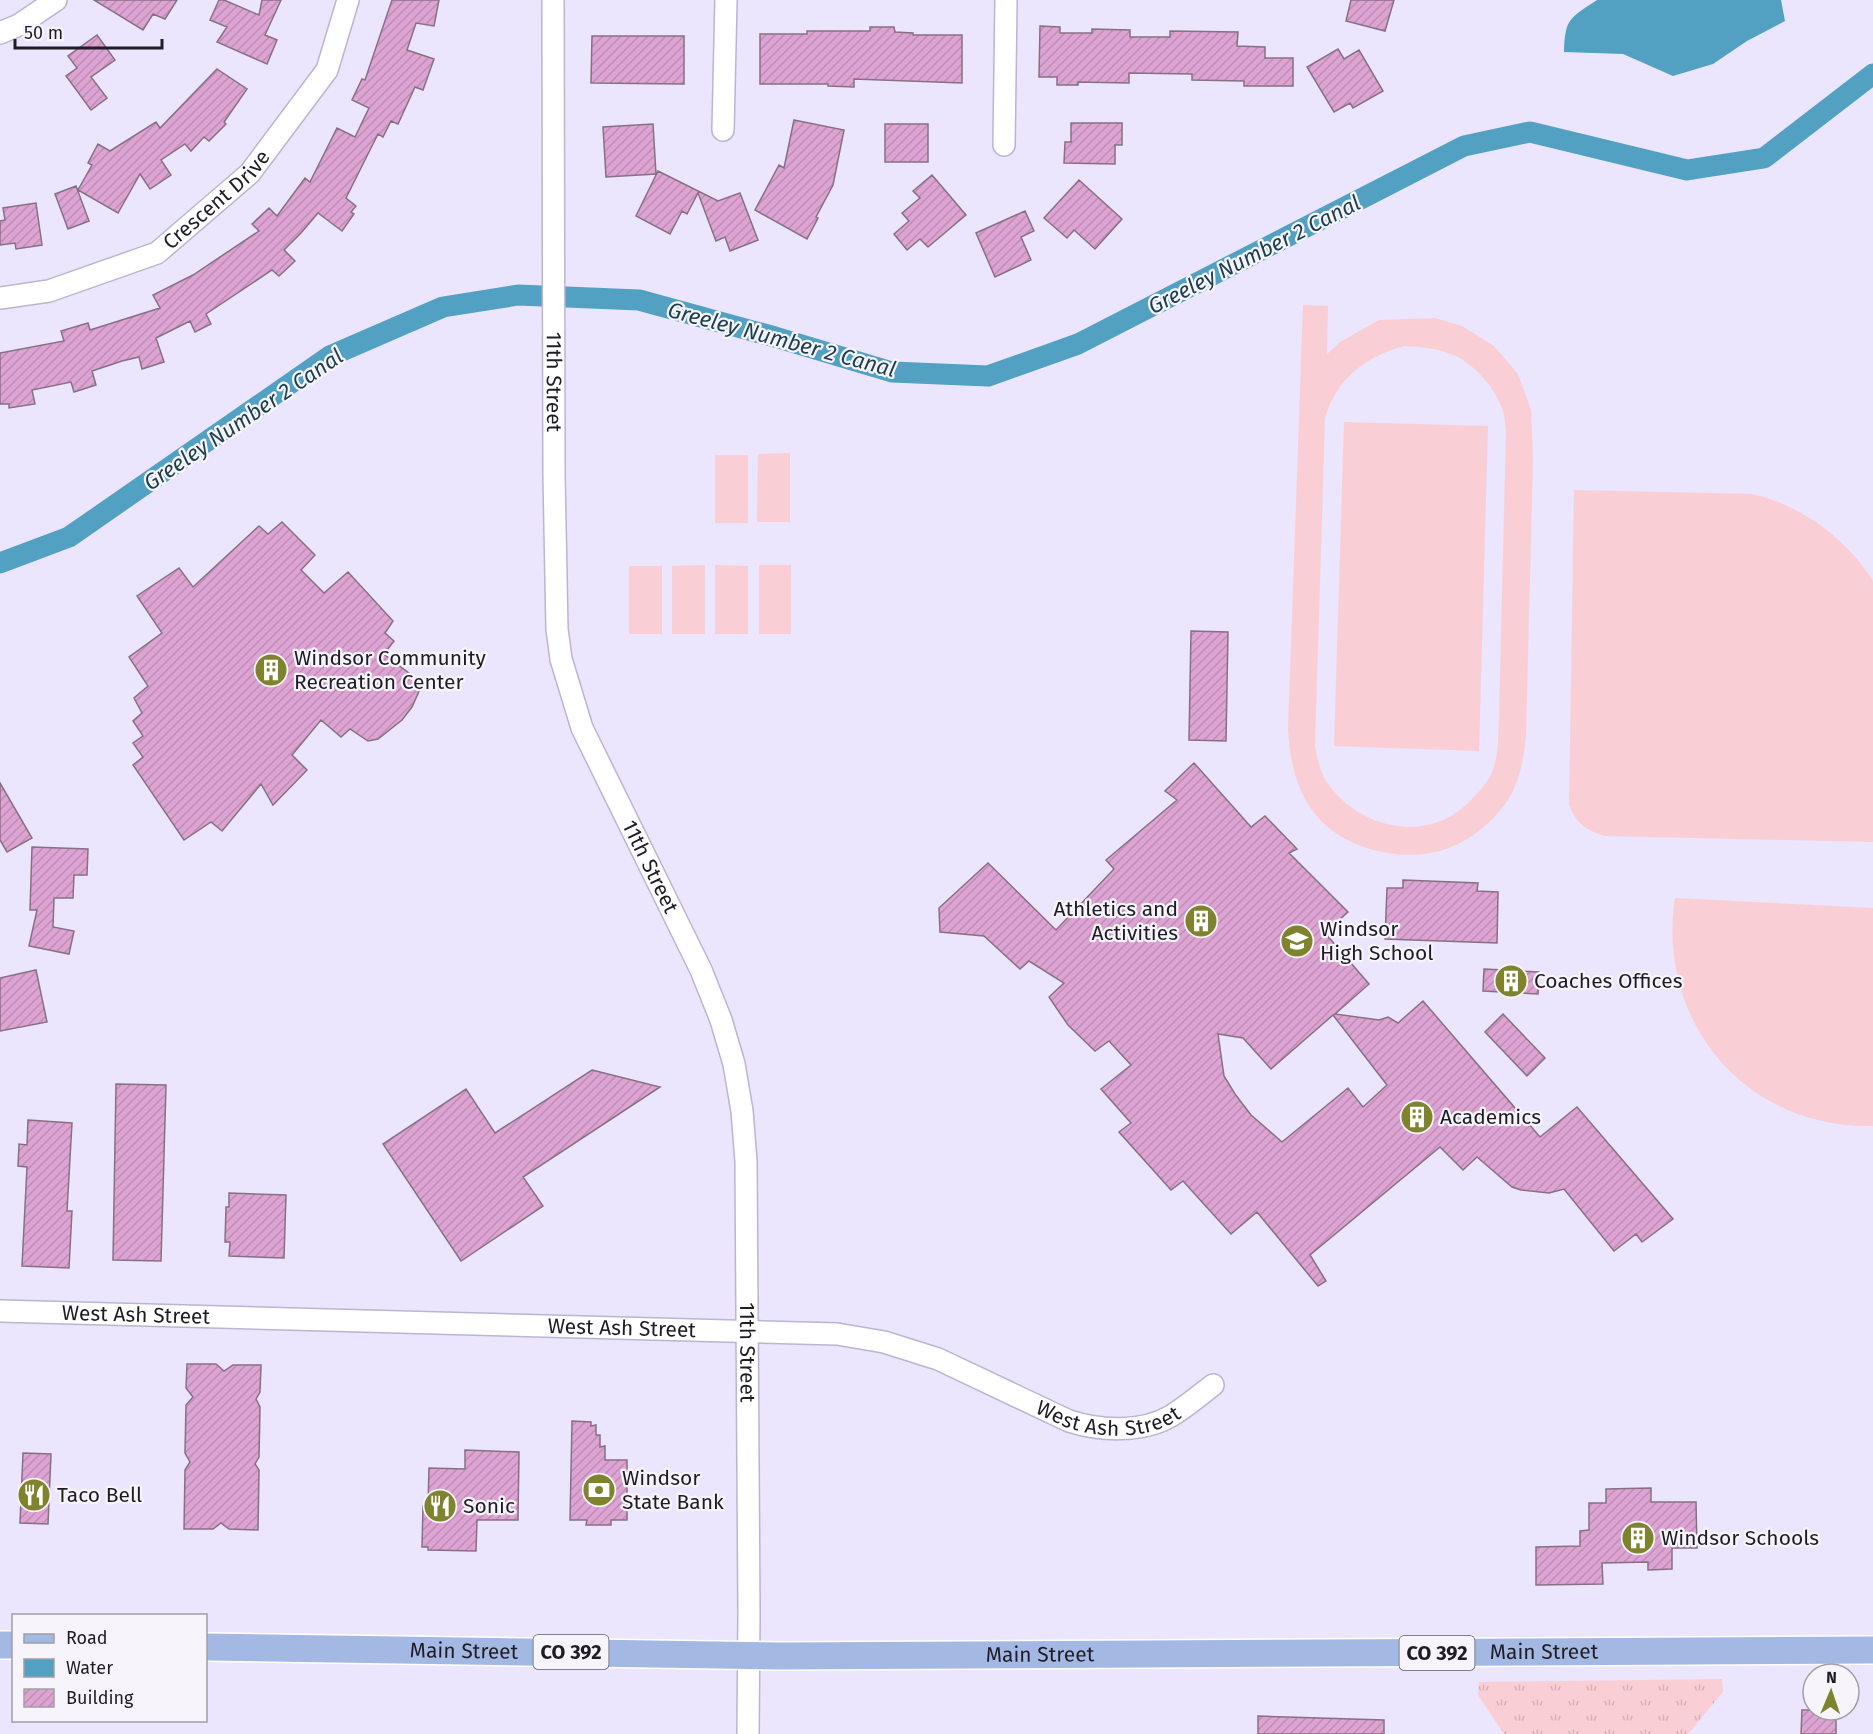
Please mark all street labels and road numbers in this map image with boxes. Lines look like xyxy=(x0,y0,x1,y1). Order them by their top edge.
street label: Crescent Drive xyxy=(158,145,276,255)
street label: 11th Street xyxy=(541,332,567,433)
street label: 11th Street xyxy=(616,816,684,918)
street label: West Ash Street xyxy=(61,1300,211,1330)
street label: 11th Street xyxy=(734,1302,761,1403)
street label: West Ash Street xyxy=(547,1313,697,1343)
street label: West Ash Street xyxy=(1032,1394,1186,1442)
road number: CO 392 xyxy=(534,1635,608,1669)
road number: CO 392 xyxy=(1400,1636,1474,1670)
street label: Main Street xyxy=(409,1637,519,1665)
street label: Main Street xyxy=(1490,1639,1599,1665)
street label: Main Street xyxy=(986,1641,1095,1668)

